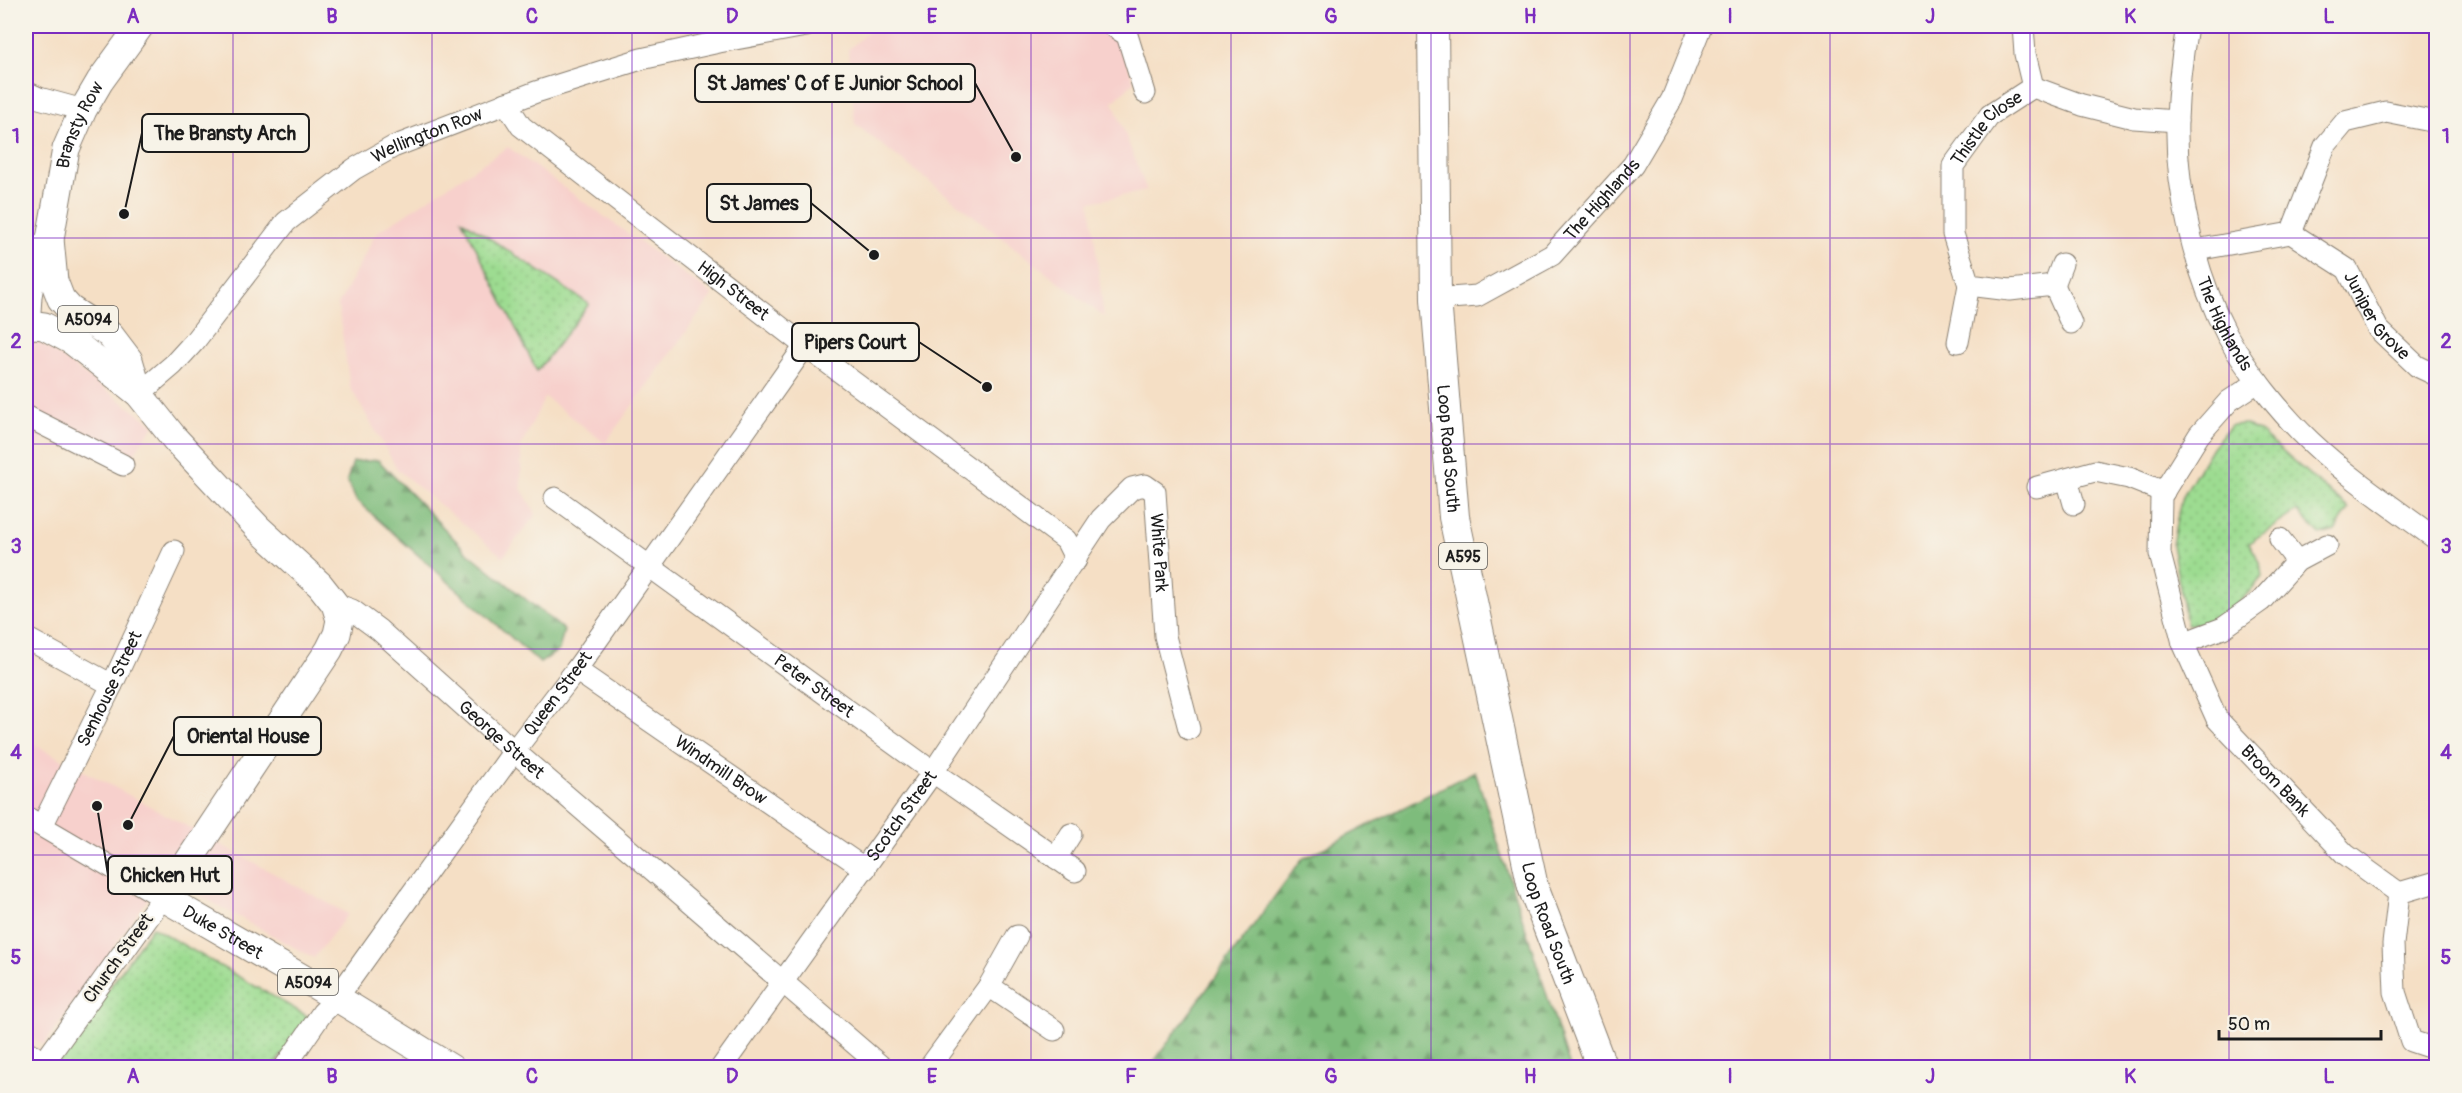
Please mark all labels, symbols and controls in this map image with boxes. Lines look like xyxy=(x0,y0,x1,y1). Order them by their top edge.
text: A xyxy=(127,4,140,29)
text: B xyxy=(326,4,338,29)
text: C xyxy=(526,4,538,29)
text: D xyxy=(726,4,739,29)
text: E xyxy=(927,4,938,29)
text: F xyxy=(1125,4,1137,29)
text: G xyxy=(1324,4,1338,29)
text: H xyxy=(1524,4,1537,29)
text: I xyxy=(1727,4,1733,29)
text: J xyxy=(1925,4,1935,29)
text: K xyxy=(2124,4,2136,29)
text: L xyxy=(2323,4,2335,29)
callout: St James' C of E Junior School xyxy=(695,64,975,102)
text: St James' C of E Junior School xyxy=(707,71,963,96)
street label: Bransty Row xyxy=(52,78,109,170)
street label: Thistle Close xyxy=(1946,86,2027,170)
street label: Wellington Row xyxy=(367,103,486,169)
callout: The Bransty Arch xyxy=(142,114,309,152)
text: The Bransty Arch xyxy=(153,121,296,146)
text: 1 xyxy=(12,124,20,149)
text: 1 xyxy=(2442,124,2450,149)
street label: The Highlands xyxy=(1559,155,1646,246)
callout: St James xyxy=(707,184,811,222)
text: St James xyxy=(719,191,799,216)
street label: High Street xyxy=(692,256,774,326)
street label: Juniper Grove xyxy=(2338,268,2415,365)
street label: The Highlands xyxy=(2191,274,2257,376)
road number: A5094 xyxy=(58,306,118,332)
callout: Pipers Court xyxy=(792,323,919,361)
text: 2 xyxy=(10,329,22,354)
text: 2 xyxy=(2440,329,2452,354)
text: Pipers Court xyxy=(804,330,907,355)
street label: Loop Road South xyxy=(1431,384,1465,513)
street label: White Park xyxy=(1145,513,1173,593)
text: 3 xyxy=(10,534,22,559)
text: 3 xyxy=(2440,534,2452,559)
road number: A595 xyxy=(1439,543,1487,569)
street label: Senhouse Street xyxy=(72,627,148,751)
street label: Queen Street xyxy=(519,646,598,741)
street label: Peter Street xyxy=(769,649,859,724)
street label: George Street xyxy=(453,696,550,785)
callout: Oriental House xyxy=(174,717,321,755)
text: Oriental House xyxy=(187,724,310,749)
street label: Windmill Brow xyxy=(670,730,771,810)
text: 4 xyxy=(10,740,22,765)
street label: Broom Bank xyxy=(2236,740,2315,822)
text: 4 xyxy=(2440,740,2452,765)
street label: Scotch Street xyxy=(861,765,943,866)
callout: Chicken Hut xyxy=(108,856,232,894)
street label: Loop Road South xyxy=(1516,860,1580,988)
text: Chicken Hut xyxy=(120,863,221,888)
street label: Duke Street xyxy=(178,900,268,965)
street label: Church Street xyxy=(78,908,159,1008)
text: 5 xyxy=(11,945,22,970)
text: 5 xyxy=(2441,945,2452,970)
road number: A5094 xyxy=(278,969,338,995)
scale bar xyxy=(2219,1003,2381,1041)
text: 50 m xyxy=(2228,1013,2270,1036)
text: A xyxy=(127,1064,140,1089)
text: B xyxy=(326,1064,338,1089)
text: C xyxy=(526,1064,538,1089)
text: D xyxy=(726,1064,739,1089)
text: E xyxy=(927,1064,938,1089)
text: F xyxy=(1125,1064,1137,1089)
text: G xyxy=(1324,1064,1338,1089)
text: H xyxy=(1524,1064,1537,1089)
text: I xyxy=(1727,1064,1733,1089)
text: J xyxy=(1925,1064,1935,1089)
text: K xyxy=(2124,1064,2136,1089)
text: L xyxy=(2323,1064,2335,1089)

